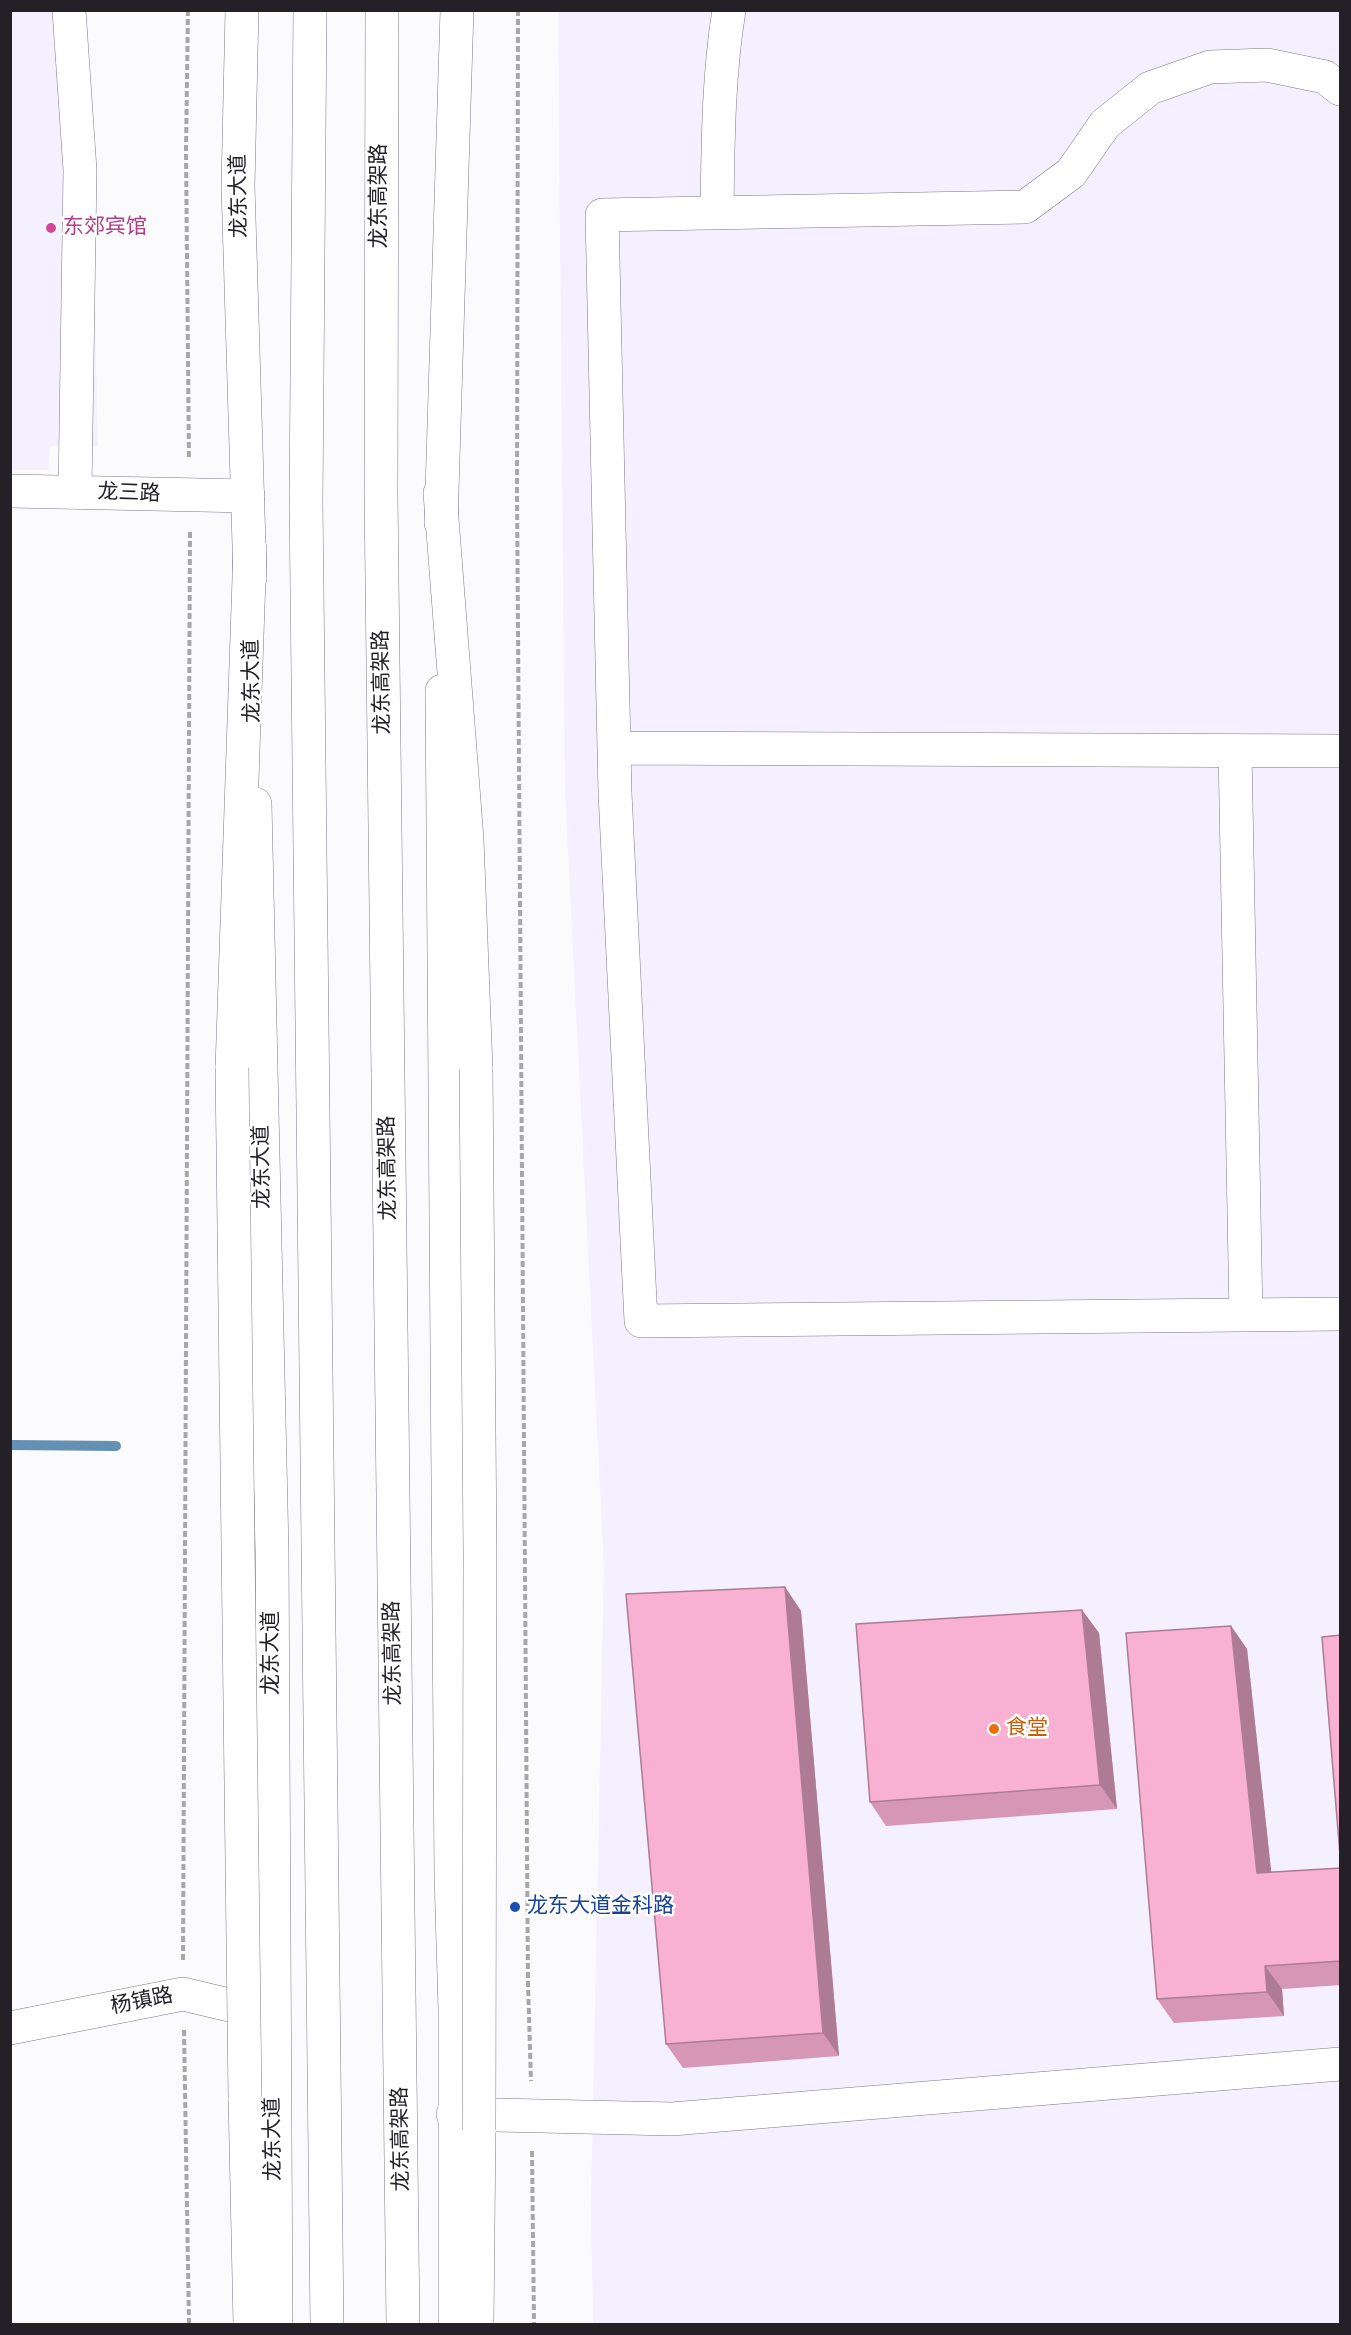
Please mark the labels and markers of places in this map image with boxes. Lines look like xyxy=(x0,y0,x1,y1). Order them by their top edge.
place label: 东郊宾馆 xyxy=(63,215,147,241)
marker: 东郊宾馆 xyxy=(44,221,58,235)
place label: 食堂 xyxy=(1006,1716,1048,1742)
marker: 食堂 xyxy=(987,1722,1001,1736)
place label: 龙东大道金科路 xyxy=(527,1894,674,1920)
marker: 龙东大道金科路 xyxy=(508,1900,522,1914)

